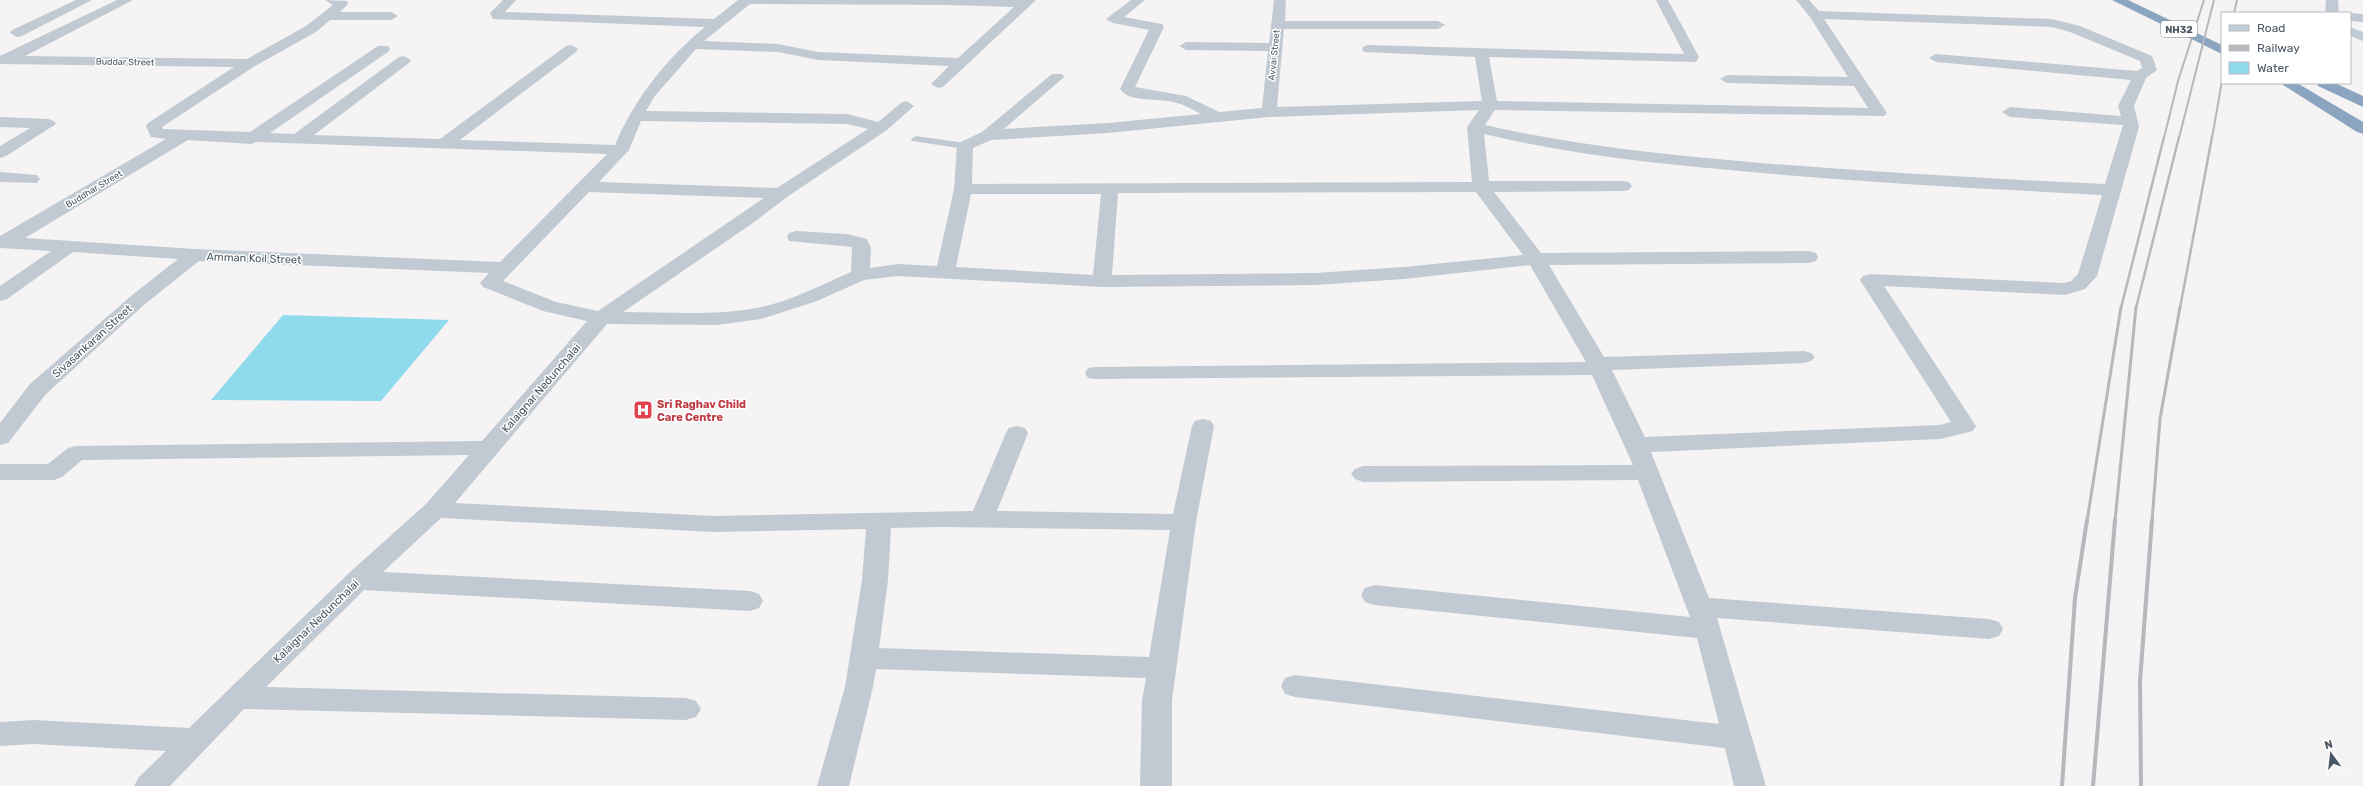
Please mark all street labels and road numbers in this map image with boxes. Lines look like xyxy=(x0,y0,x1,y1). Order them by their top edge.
road number: NH32 xyxy=(2161,21,2197,37)
street label: Avvai Street xyxy=(1266,29,1282,81)
street label: Buddar Street xyxy=(96,56,155,68)
street label: Buddhar Street xyxy=(64,168,124,210)
street label: Amman Koil Street xyxy=(206,250,302,267)
street label: Sivasankaran Street xyxy=(50,302,135,381)
street label: Kalaignar Nedunchalai xyxy=(499,341,584,436)
street label: Kalaignar Nedunchalai xyxy=(271,577,362,666)

